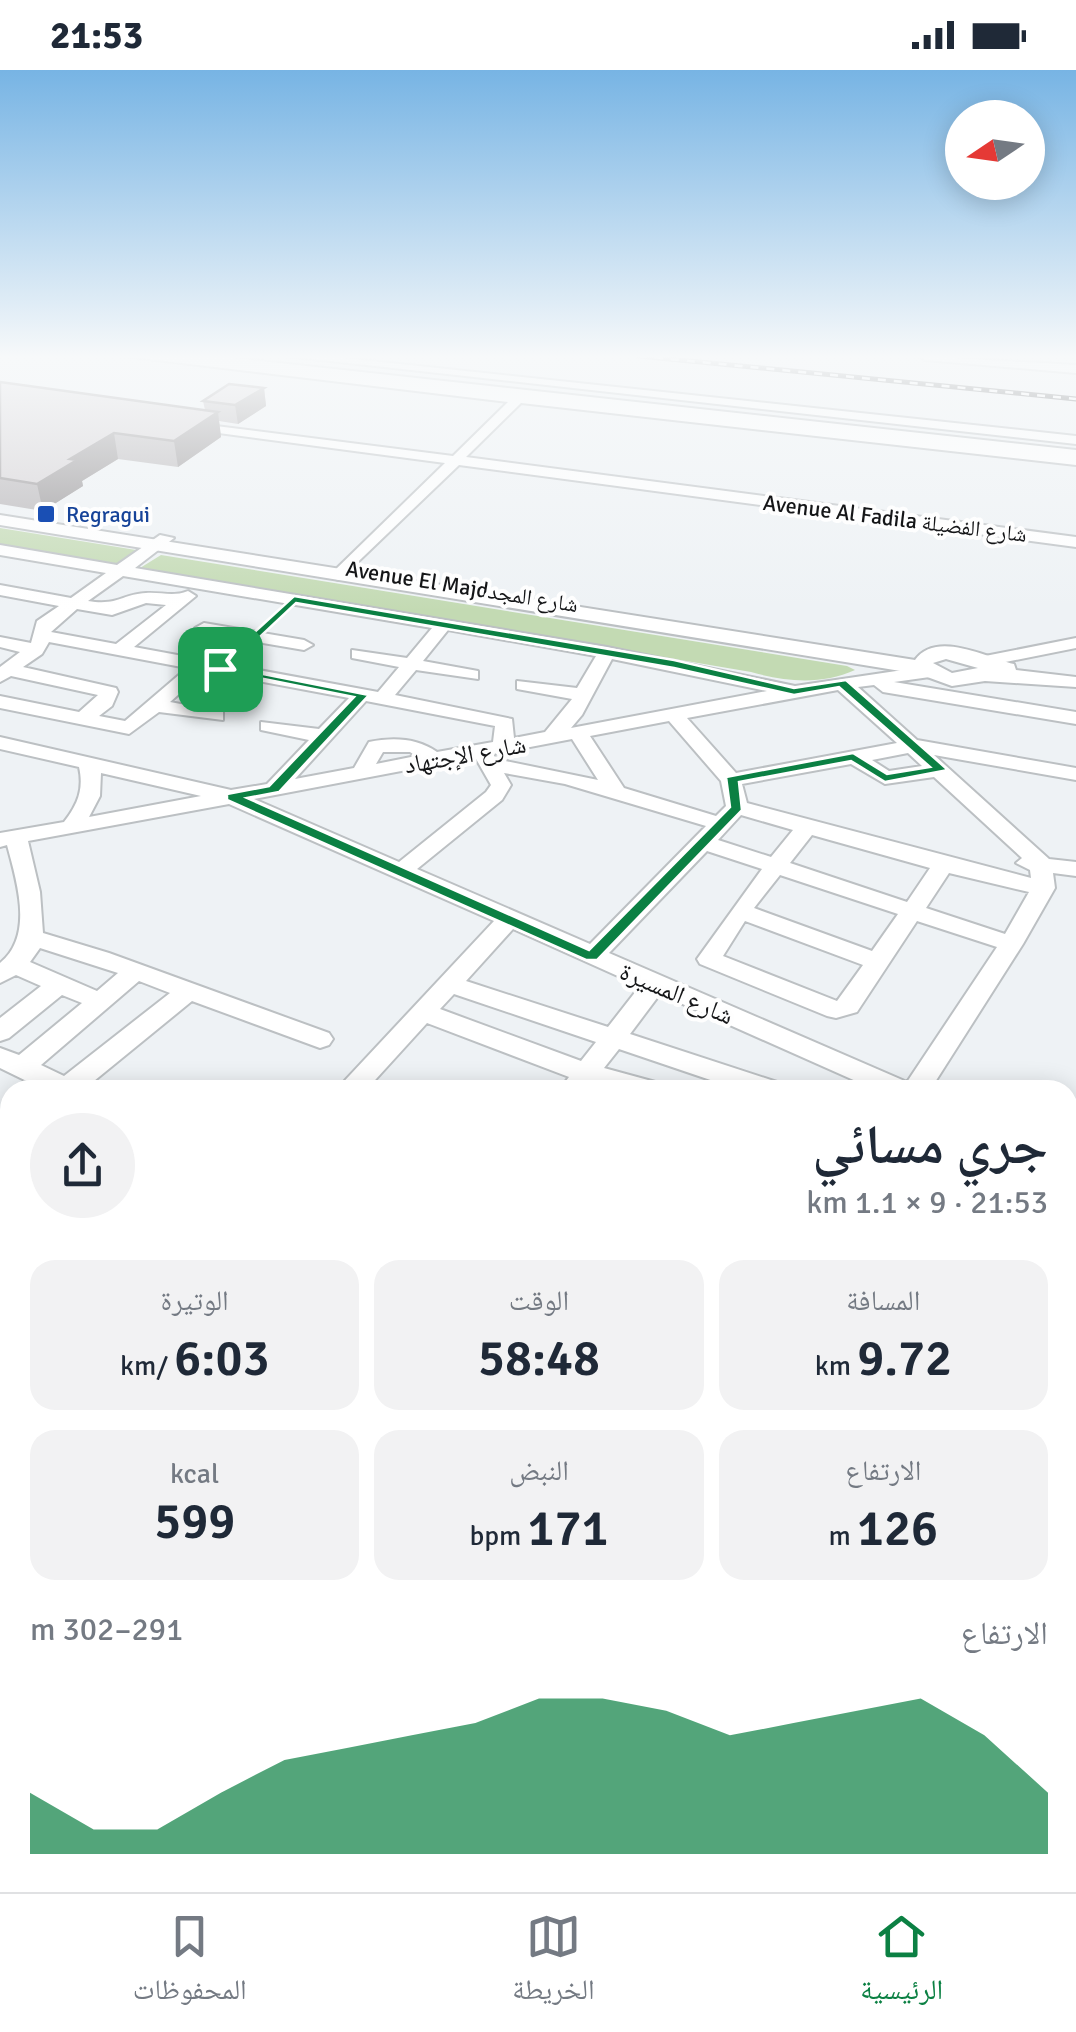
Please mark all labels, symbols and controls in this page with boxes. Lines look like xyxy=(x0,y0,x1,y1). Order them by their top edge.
text: 21:53 xyxy=(50,12,143,59)
north arrow xyxy=(945,100,1045,200)
map controls xyxy=(945,100,1045,200)
street label: Avenue Al Fadila شارع الفضيلة xyxy=(762,489,1028,548)
place label: Regragui xyxy=(66,501,150,528)
marker: Regragui xyxy=(35,503,57,525)
street label: Avenue El Majdشارع المجد xyxy=(344,555,580,618)
pin xyxy=(178,627,263,712)
icon: arrive xyxy=(193,642,248,697)
street label: شارع الإجتهاد xyxy=(402,729,528,780)
street label: شارع المسيرة xyxy=(615,956,738,1031)
text: جري مسائي xyxy=(812,1111,1048,1179)
button: share xyxy=(30,1113,135,1218)
text: 21:53 · 9 × 1.1 km xyxy=(806,1183,1048,1222)
text: الوتيرة xyxy=(161,1284,229,1318)
text: الوقت xyxy=(509,1284,569,1318)
text: المسافة xyxy=(846,1284,920,1318)
text: 6:03 xyxy=(174,1328,269,1390)
text: 58:48 xyxy=(478,1328,600,1390)
text: 9.72 xyxy=(857,1328,952,1390)
text: /km xyxy=(120,1349,174,1383)
text: km xyxy=(815,1349,857,1383)
text: النبض xyxy=(509,1454,569,1488)
text: الارتفاع xyxy=(845,1454,922,1488)
text: kcal xyxy=(170,1457,219,1491)
text: 599 xyxy=(154,1491,235,1553)
text: 171 xyxy=(528,1498,609,1560)
text: 126 xyxy=(857,1498,938,1560)
text: bpm xyxy=(469,1519,528,1553)
text: m xyxy=(829,1519,857,1553)
text: 291–302 m xyxy=(30,1610,183,1649)
text: الارتفاع xyxy=(961,1614,1048,1653)
tab: المحفوظات xyxy=(133,1909,247,2017)
tab: الخريطة xyxy=(512,1909,595,2017)
tab: الرئيسية xyxy=(860,1909,943,2017)

